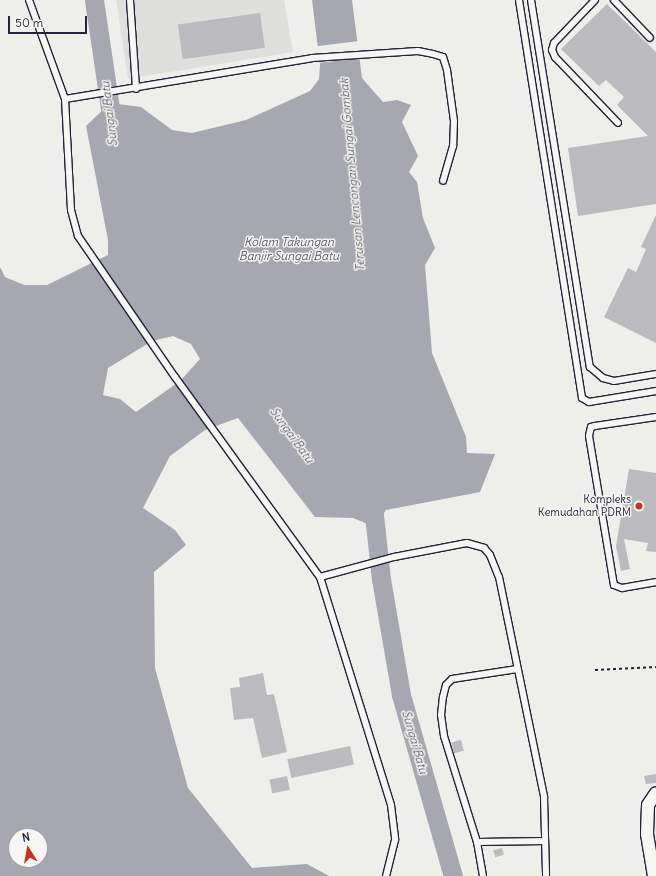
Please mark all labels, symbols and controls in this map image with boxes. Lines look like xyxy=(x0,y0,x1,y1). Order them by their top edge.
scale bar xyxy=(10,8,89,34)
text: 50 m xyxy=(15,15,43,30)
water label: Terusan Lencongan Sungai Gombak xyxy=(336,78,368,272)
water label: Sungai Batu xyxy=(98,81,120,147)
water label: Kolam Takungan Banjir Sungai Batu xyxy=(239,235,339,263)
water label: Sungai Batu xyxy=(267,404,317,466)
place label: Kompleks Kemudahan PDRM xyxy=(538,493,631,519)
marker: Kompleks Kemudahan PDRM xyxy=(634,501,644,511)
water label: Sungai Batu xyxy=(399,709,431,775)
north arrow xyxy=(8,828,48,868)
text: N xyxy=(21,830,31,845)

